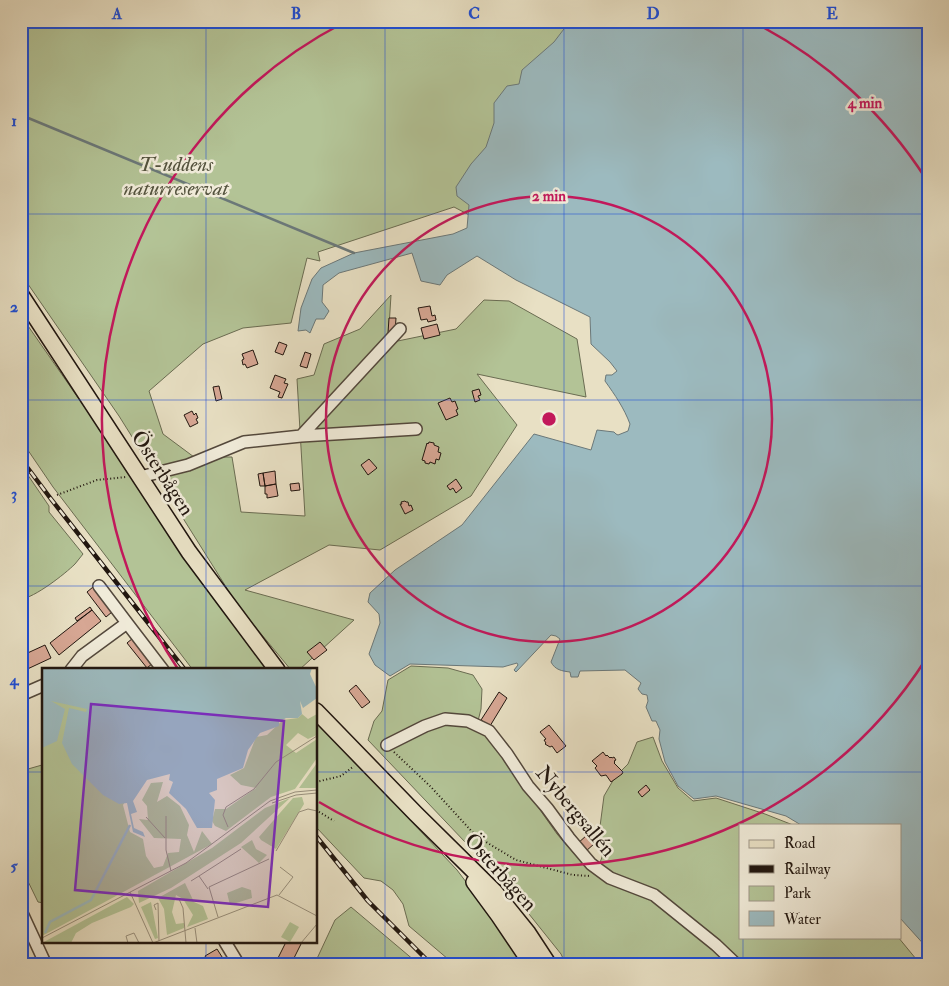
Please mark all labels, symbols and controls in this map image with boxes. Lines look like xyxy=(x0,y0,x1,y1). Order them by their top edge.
text: A xyxy=(111,4,123,24)
text: B xyxy=(291,4,301,24)
text: C xyxy=(468,4,480,24)
text: D xyxy=(646,4,660,24)
text: E xyxy=(826,4,838,24)
text: 4 min xyxy=(847,94,883,113)
text: 1 xyxy=(11,111,17,131)
park label: T-uddens naturreservat xyxy=(123,151,229,202)
text: 2 min xyxy=(532,187,566,206)
text: 2 xyxy=(10,297,18,317)
centre of rings xyxy=(540,410,558,428)
street label: Österbågen xyxy=(125,425,200,521)
text: 3 xyxy=(11,484,17,504)
inset map xyxy=(42,668,318,944)
text: 4 xyxy=(9,670,20,690)
street label: Nybergsallén xyxy=(530,760,622,863)
legend xyxy=(739,824,902,938)
street label: Österbågen xyxy=(458,827,543,917)
text: Road xyxy=(784,834,816,853)
text: 5 xyxy=(10,856,18,876)
text: Railway xyxy=(784,860,831,879)
text: Park xyxy=(784,884,811,903)
text: Water xyxy=(783,910,821,929)

